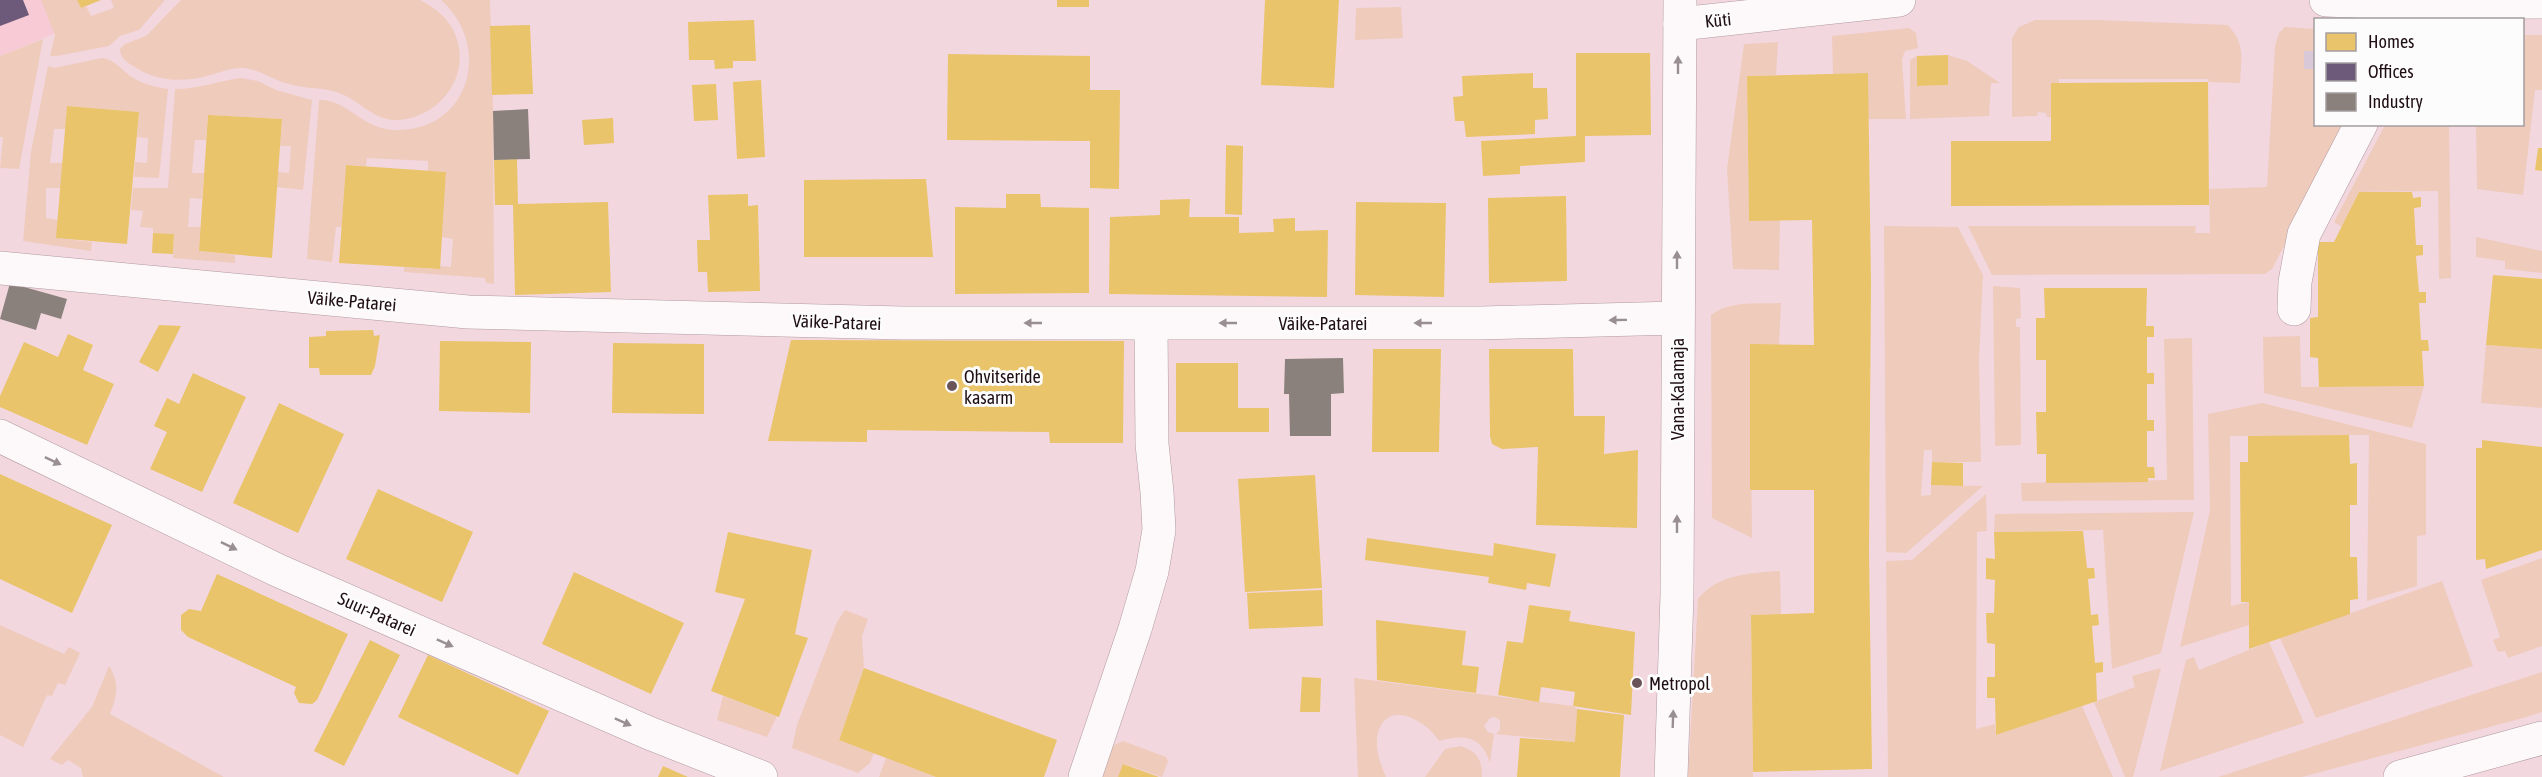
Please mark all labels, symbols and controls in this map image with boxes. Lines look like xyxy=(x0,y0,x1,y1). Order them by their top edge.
street label: Küti xyxy=(1704,8,1732,32)
legend xyxy=(2314,18,2524,126)
text: Homes xyxy=(2368,31,2414,52)
one-way arrow xyxy=(1673,55,1683,74)
text: Offices xyxy=(2368,61,2414,82)
text: Industry xyxy=(2368,91,2423,112)
one-way arrow xyxy=(1672,250,1682,269)
street label: Väike-Patarei xyxy=(307,287,397,315)
street label: Väike-Patarei xyxy=(792,310,882,334)
street label: Väike-Patarei xyxy=(1278,313,1368,334)
one-way arrow xyxy=(1609,315,1628,325)
one-way arrow xyxy=(1024,318,1043,328)
one-way arrow xyxy=(1219,318,1238,328)
one-way arrow xyxy=(1414,318,1433,328)
street label: Vana-Kalamaja xyxy=(1667,338,1688,440)
place label: Ohvitseride kasarm xyxy=(964,366,1041,408)
marker: Ohvitseride kasarm xyxy=(945,379,959,393)
one-way arrow xyxy=(44,457,61,466)
one-way arrow xyxy=(1672,514,1682,533)
one-way arrow xyxy=(220,541,237,551)
street label: Suur-Patarei xyxy=(335,588,419,640)
one-way arrow xyxy=(436,638,454,648)
place label: Metropol xyxy=(1649,673,1710,694)
marker: Metropol xyxy=(1630,676,1644,690)
one-way arrow xyxy=(1668,709,1678,728)
one-way arrow xyxy=(615,717,632,726)

